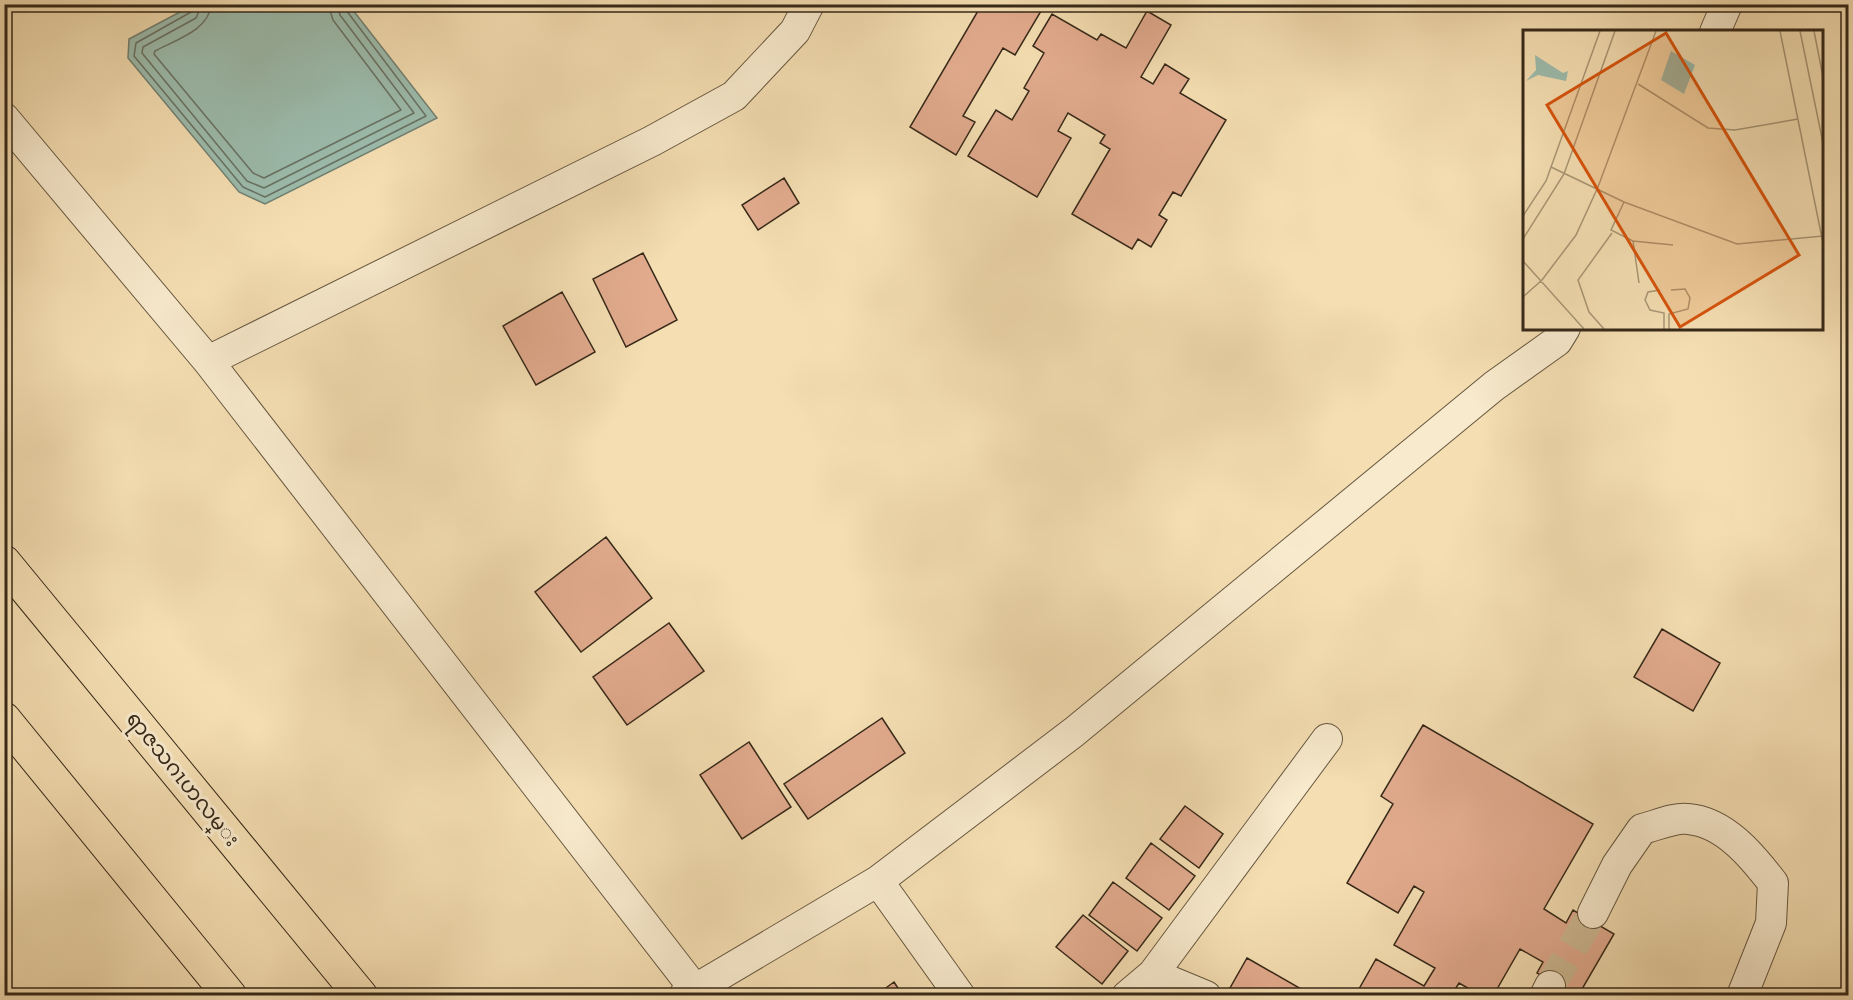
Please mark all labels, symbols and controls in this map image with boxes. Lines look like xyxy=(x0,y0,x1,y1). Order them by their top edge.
inset map xyxy=(1523,30,1823,330)
street label: ရာဇသဂၤဟလမ္း xyxy=(118,706,246,854)

